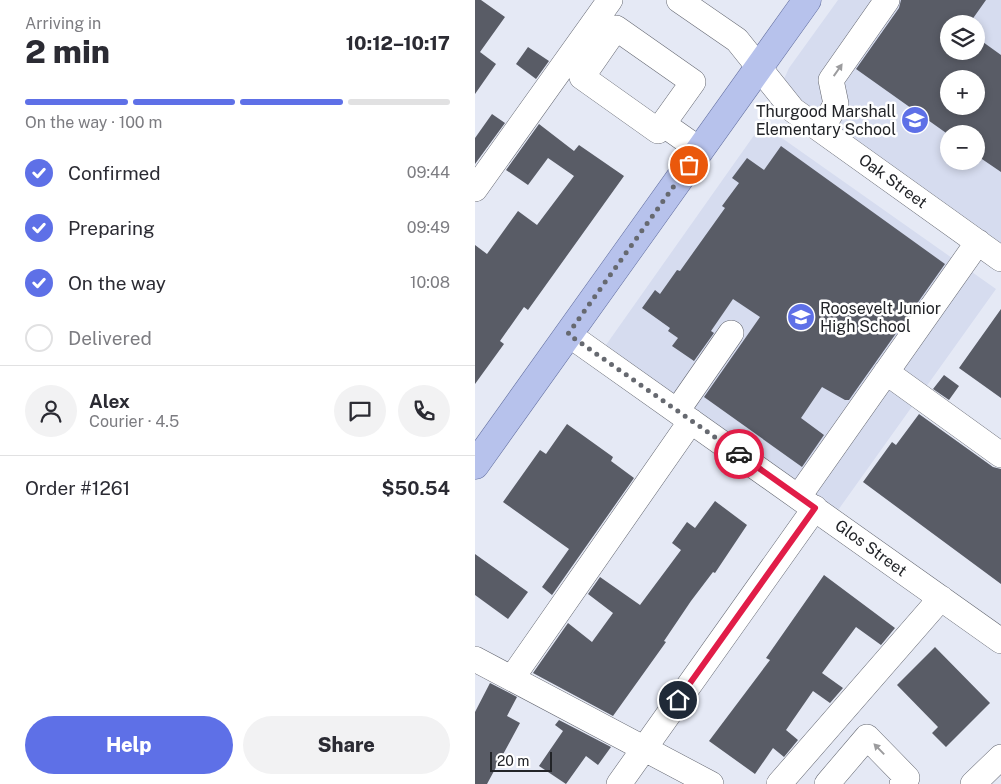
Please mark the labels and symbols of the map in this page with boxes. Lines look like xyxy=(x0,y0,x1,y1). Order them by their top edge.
one-way arrow xyxy=(833,63,843,77)
place label: Thurgood Marshall Elementary School xyxy=(756,102,896,139)
school or university icon: Thurgood Marshall Elementary School xyxy=(900,105,930,135)
pin xyxy=(668,144,710,186)
street label: Oak Street xyxy=(855,150,931,212)
place label: Roosevelt Junior High School xyxy=(820,299,941,336)
school or university icon: Roosevelt Junior High School xyxy=(786,302,816,332)
courier xyxy=(714,429,764,479)
street label: Glos Street xyxy=(832,516,910,580)
pin xyxy=(657,679,699,721)
one-way arrow xyxy=(873,743,885,755)
scale bar xyxy=(490,749,553,772)

